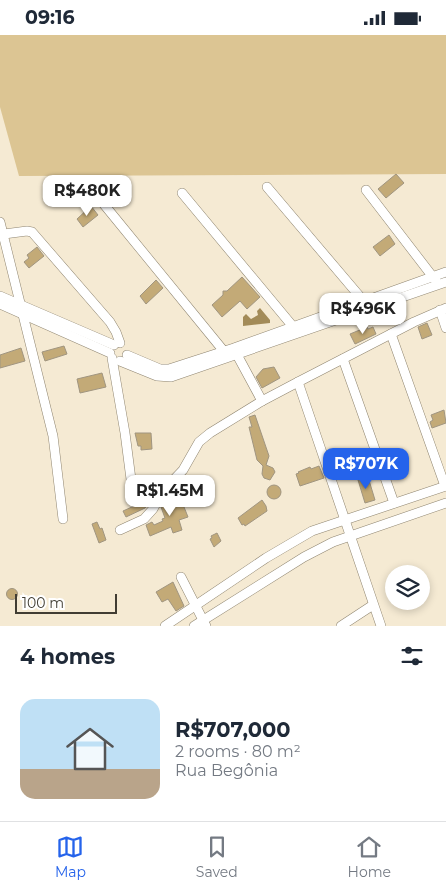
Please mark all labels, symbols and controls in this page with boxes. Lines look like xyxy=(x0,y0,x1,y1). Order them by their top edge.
text: 09:16 xyxy=(25,6,75,29)
pin: R$480K xyxy=(46,175,128,217)
text: R$480K xyxy=(54,181,120,200)
pin: R$496K xyxy=(322,293,404,335)
text: R$496K xyxy=(330,299,396,318)
pin: R$707K xyxy=(325,447,407,490)
text: R$707K xyxy=(334,454,398,473)
pin: R$1.45M xyxy=(124,475,216,517)
text: R$1.45M xyxy=(136,481,204,500)
map controls xyxy=(385,565,430,610)
button: layers xyxy=(385,565,430,610)
scale bar xyxy=(15,591,118,614)
text: 100 m xyxy=(22,594,64,612)
icon: filters xyxy=(398,642,426,670)
text: 4 homes xyxy=(20,644,115,669)
text: R$707,000 xyxy=(175,717,290,742)
icon: home xyxy=(60,719,120,779)
text: 2 rooms · 80 m² xyxy=(175,742,301,761)
text: Rua Begônia xyxy=(175,761,278,780)
tab: Map xyxy=(55,833,86,881)
tab: Saved xyxy=(196,833,238,881)
tab: Home xyxy=(348,833,391,881)

